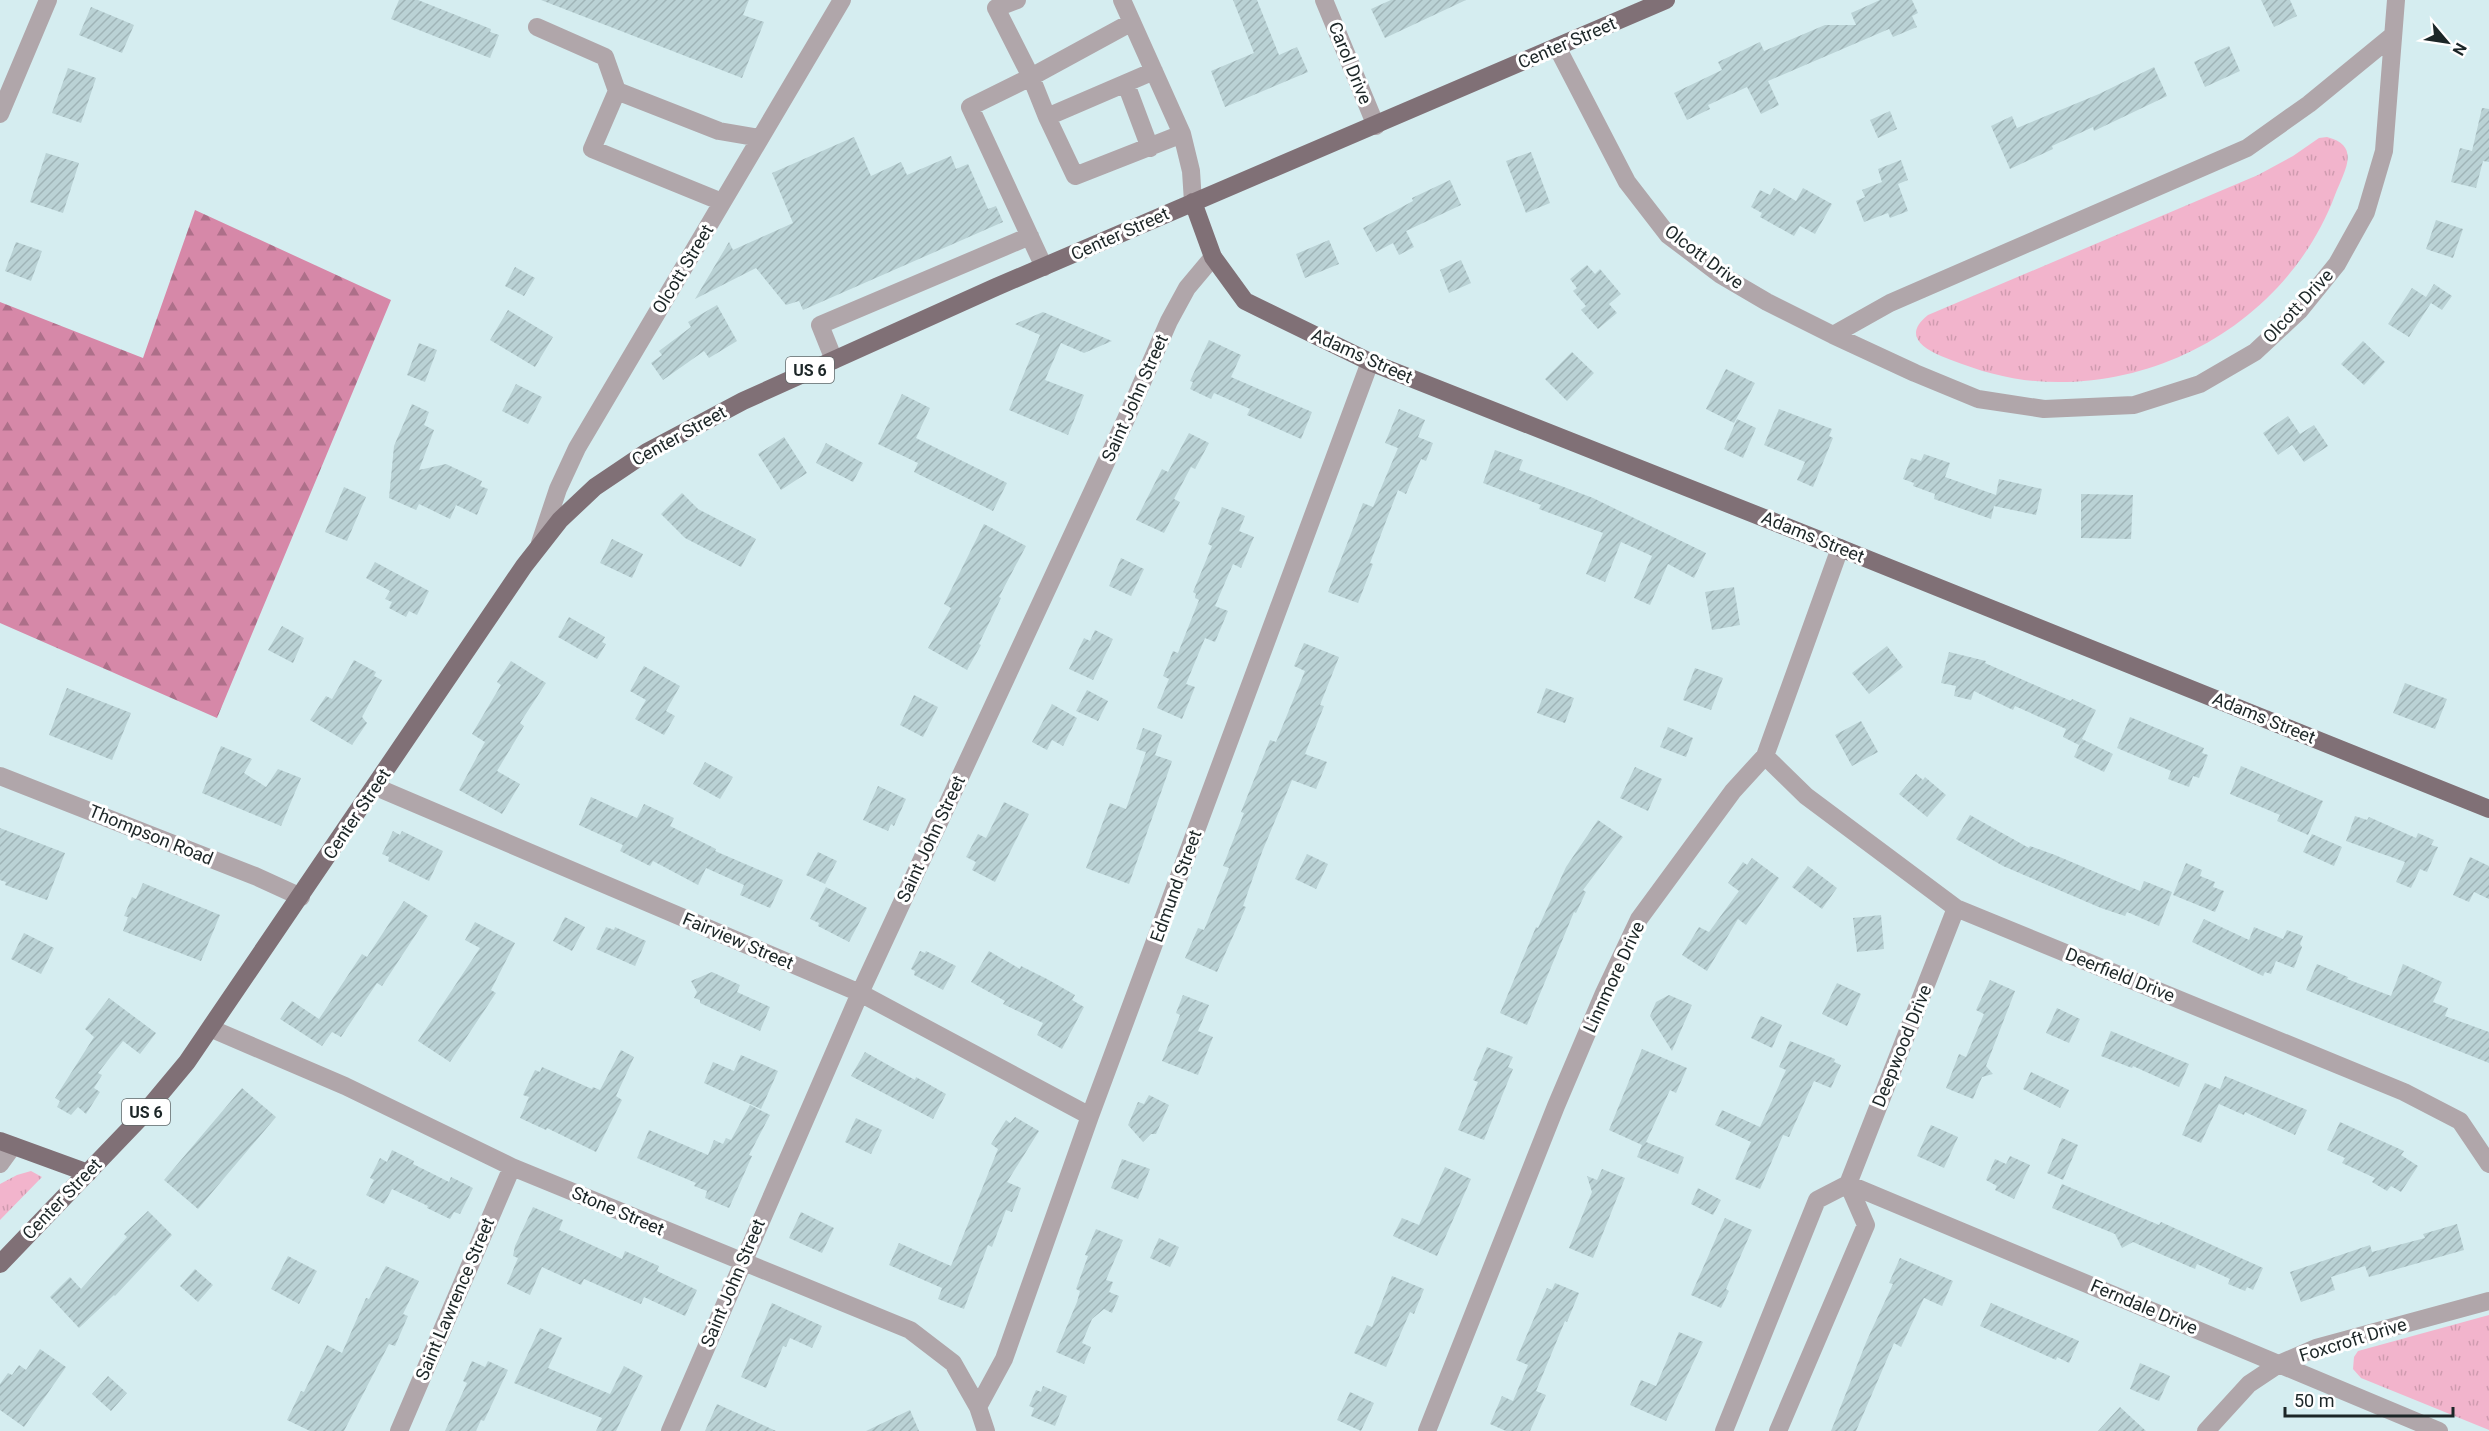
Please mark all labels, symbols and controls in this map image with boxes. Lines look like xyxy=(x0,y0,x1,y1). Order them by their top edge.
street label: Center Street xyxy=(1515,12,1619,73)
north arrow xyxy=(2417,12,2477,72)
street label: Carol Drive xyxy=(1324,19,1376,107)
text: N xyxy=(2449,39,2471,59)
street label: Center Street xyxy=(1068,203,1172,264)
street label: Olcott Street xyxy=(648,220,717,317)
street label: Olcott Drive xyxy=(1661,220,1748,293)
street label: Olcott Drive xyxy=(2258,264,2337,347)
street label: Adams Street xyxy=(1308,324,1416,387)
street label: Saint John Street xyxy=(1097,331,1172,465)
road number: US 6 xyxy=(786,357,834,383)
street label: Center Street xyxy=(628,401,730,470)
street label: Adams Street xyxy=(1759,506,1868,567)
street label: Adams Street xyxy=(2210,687,2319,748)
street label: Center Street xyxy=(319,764,395,863)
street label: Saint John Street xyxy=(892,772,969,905)
street label: Thompson Road xyxy=(86,800,216,869)
street label: Edmund Street xyxy=(1145,827,1206,945)
street label: Fairview Street xyxy=(680,908,797,973)
street label: Linnmore Drive xyxy=(1579,918,1649,1036)
street label: Deerfield Drive xyxy=(2062,943,2178,1006)
street label: Deepwood Drive xyxy=(1867,982,1936,1110)
road number: US 6 xyxy=(122,1099,170,1125)
street label: Center Street xyxy=(18,1154,106,1244)
street label: Stone Street xyxy=(569,1182,668,1239)
street label: Saint Lawrence Street xyxy=(411,1214,498,1383)
street label: Saint John Street xyxy=(696,1215,769,1350)
street label: Ferndale Drive xyxy=(2088,1275,2201,1339)
street label: Foxcroft Drive xyxy=(2297,1313,2409,1366)
scale bar xyxy=(2285,1380,2453,1418)
text: 50 m xyxy=(2294,1390,2334,1411)

